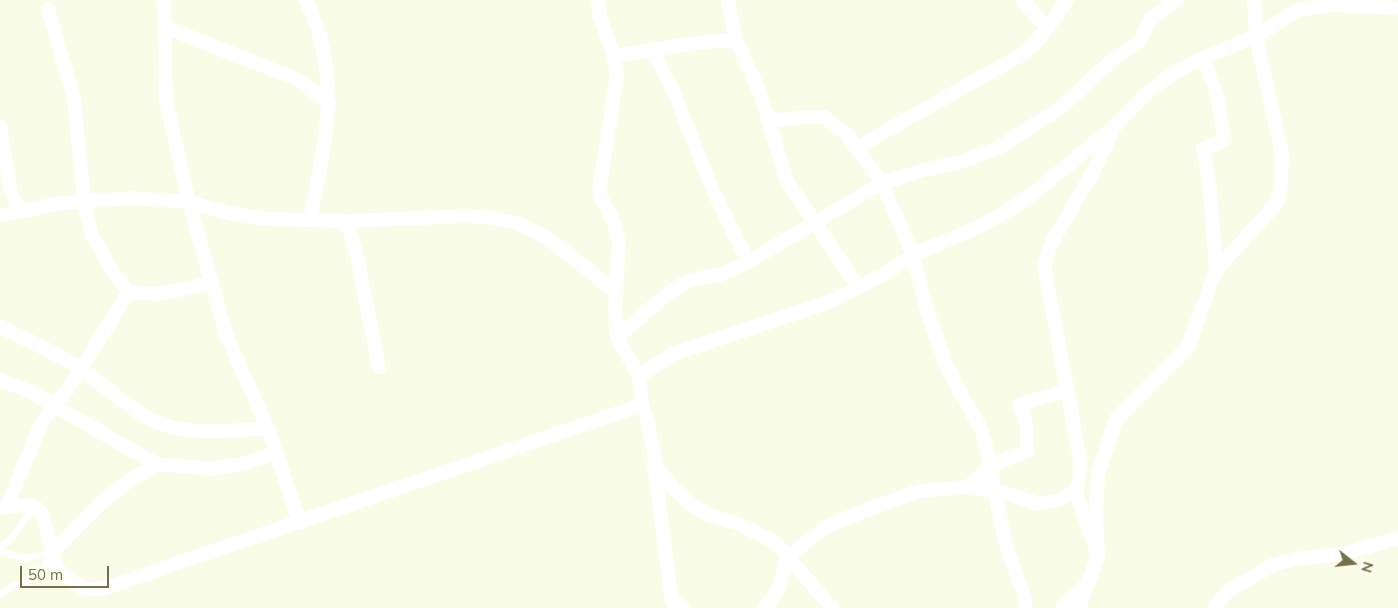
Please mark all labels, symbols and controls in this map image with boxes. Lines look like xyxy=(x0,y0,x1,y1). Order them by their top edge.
north arrow xyxy=(1328,538,1378,588)
scale bar xyxy=(22,556,111,588)
text: N xyxy=(1357,560,1378,575)
text: 50 m xyxy=(28,565,63,584)

